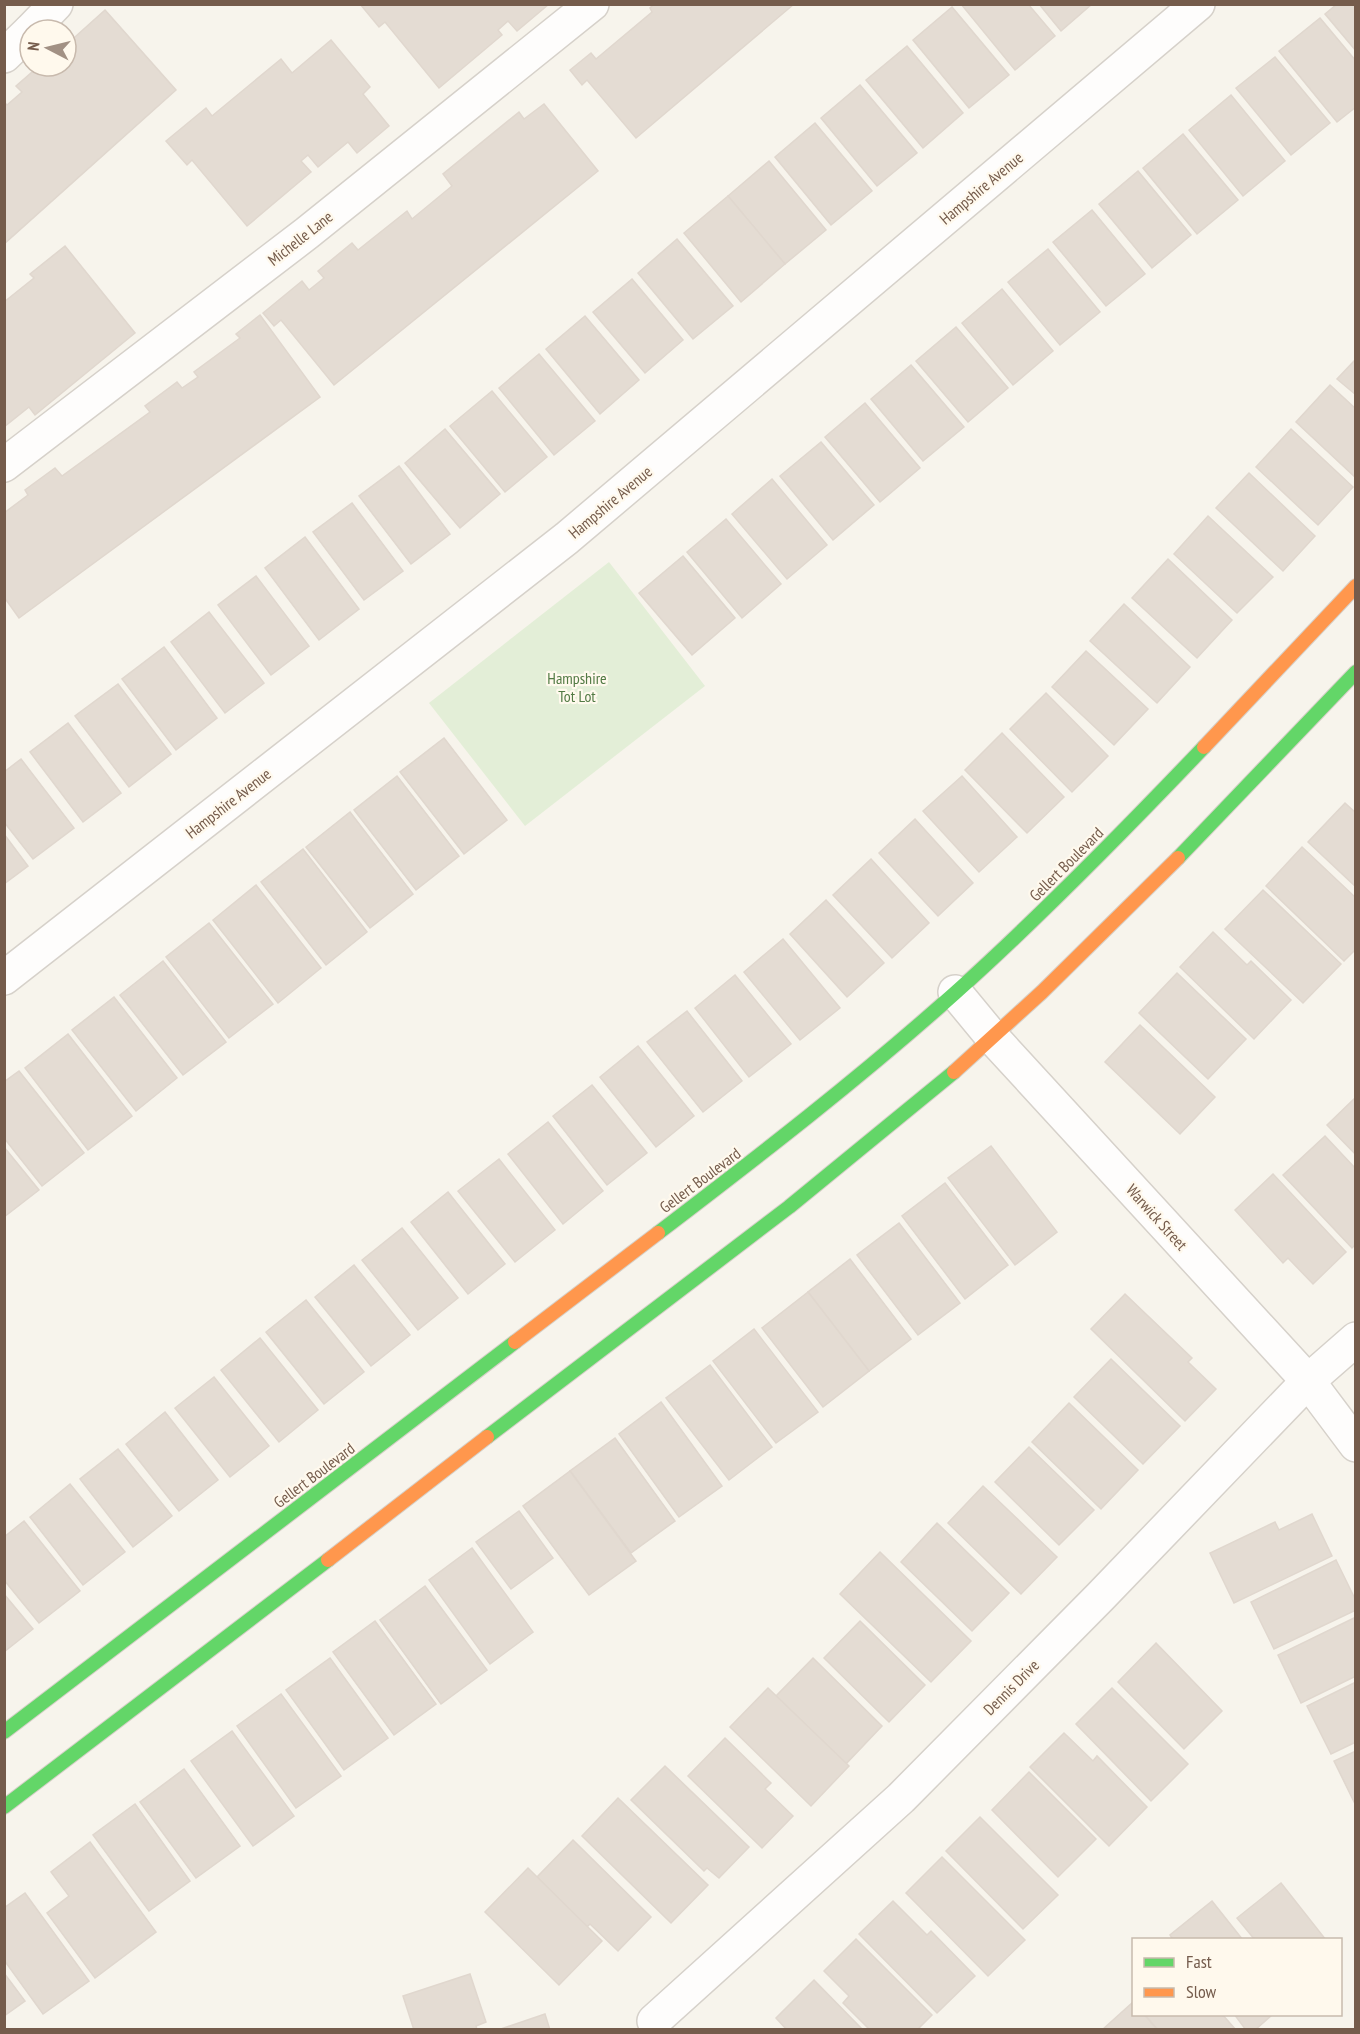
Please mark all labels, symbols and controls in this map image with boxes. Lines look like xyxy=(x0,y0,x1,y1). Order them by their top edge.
north arrow xyxy=(18,18,78,78)
text: N xyxy=(23,41,44,52)
street label: Hampshire Avenue xyxy=(935,147,1027,229)
street label: Michelle Lane xyxy=(264,206,336,270)
street label: Hampshire Avenue xyxy=(564,461,656,543)
park label: Hampshire Tot Lot xyxy=(547,668,607,706)
street label: Hampshire Avenue xyxy=(181,764,275,842)
street label: Gellert Boulevard xyxy=(1025,823,1107,905)
street label: Gellert Boulevard xyxy=(655,1143,745,1217)
street label: Warwick Street xyxy=(1122,1180,1192,1255)
street label: Gellert Boulevard xyxy=(269,1438,359,1512)
street label: Dennis Drive xyxy=(979,1655,1043,1719)
legend xyxy=(1132,1938,1342,2016)
text: Fast xyxy=(1186,1950,1212,1973)
text: Slow xyxy=(1186,1980,1217,2003)

